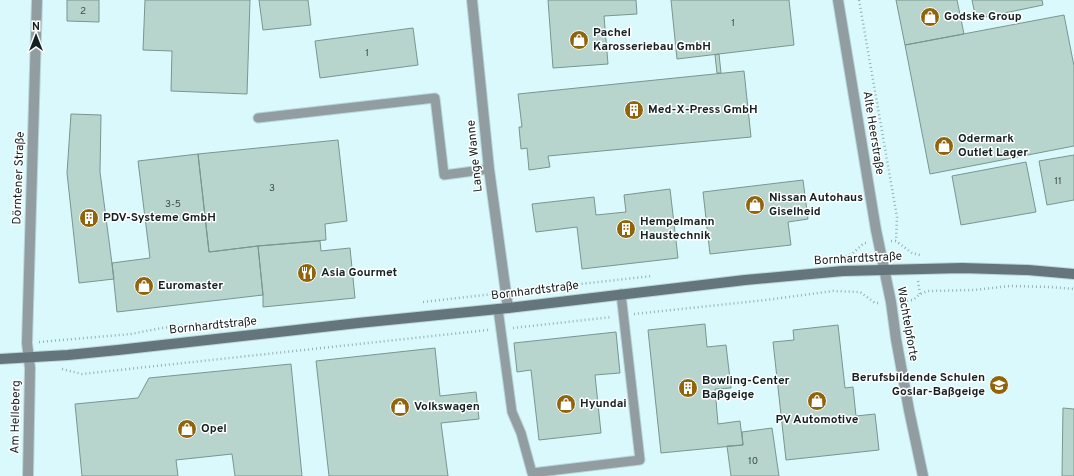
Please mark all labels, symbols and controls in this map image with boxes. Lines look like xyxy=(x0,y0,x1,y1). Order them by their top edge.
house number: 2 xyxy=(80,5,86,18)
shop icon: Godske Group xyxy=(919,6,941,28)
place label: Godske Group xyxy=(944,9,1022,25)
north arrow xyxy=(16,16,56,56)
house number: 1 xyxy=(731,17,735,30)
text: N xyxy=(32,20,40,34)
place label: Pachel Karosseriebau GmbH xyxy=(593,25,711,55)
shop icon: Pachel Karosseriebau GmbH xyxy=(568,29,590,51)
house number: 1 xyxy=(365,47,369,60)
street label: Alte Heerstraße xyxy=(858,90,888,176)
building icon: Med-X-Press GmbH xyxy=(623,99,645,121)
place label: Med-X-Press GmbH xyxy=(648,102,758,118)
street label: Lange Wanne xyxy=(463,119,487,193)
street label: Dörntener Straße xyxy=(9,131,29,225)
place label: Odermark Outlet Lager xyxy=(958,131,1028,161)
shop icon: Odermark Outlet Lager xyxy=(933,135,955,157)
house number: 11 xyxy=(1054,175,1062,188)
house number: 3 xyxy=(269,182,275,195)
place label: Nissan Autohaus Giselheid xyxy=(769,190,863,220)
shop icon: Nissan Autohaus Giselheid xyxy=(744,194,766,216)
house number: 3-5 xyxy=(165,198,181,211)
building icon: PDV-Systeme GmbH xyxy=(78,207,100,229)
place label: PDV-Systeme GmbH xyxy=(103,210,216,226)
place label: Hempelmann Haustechnik xyxy=(640,214,715,244)
building icon: Hempelmann Haustechnik xyxy=(615,218,637,240)
street label: Bornhardtstraße xyxy=(814,249,902,269)
restaurant icon: Asia Gourmet xyxy=(296,262,318,284)
place label: Asia Gourmet xyxy=(321,265,398,281)
shop icon: Euromaster xyxy=(133,275,155,297)
place label: Euromaster xyxy=(158,278,223,294)
street label: Bornhardtstraße xyxy=(490,278,580,304)
street label: Wachtelpforte xyxy=(893,285,921,363)
street label: Bornhardtstraße xyxy=(168,313,258,339)
place label: Berufsbildende Schulen Goslar-Baßgeige xyxy=(851,370,985,400)
place label: Bowling-Center Baßgeige xyxy=(702,373,790,403)
school or university icon: Berufsbildende Schulen Goslar-Baßgeige xyxy=(988,374,1010,396)
building icon: Bowling-Center Baßgeige xyxy=(677,377,699,399)
street label: Am Helleberg xyxy=(7,380,25,454)
shop icon: PV Automotive xyxy=(806,390,828,412)
shop icon: Hyundai xyxy=(555,393,577,415)
shop icon: Volkswagen xyxy=(389,396,411,418)
place label: Hyundai xyxy=(580,396,627,412)
place label: Volkswagen xyxy=(414,399,480,415)
place label: PV Automotive xyxy=(775,412,859,428)
shop icon: Opel xyxy=(176,418,198,440)
place label: Opel xyxy=(201,421,227,437)
house number: 10 xyxy=(748,455,758,468)

